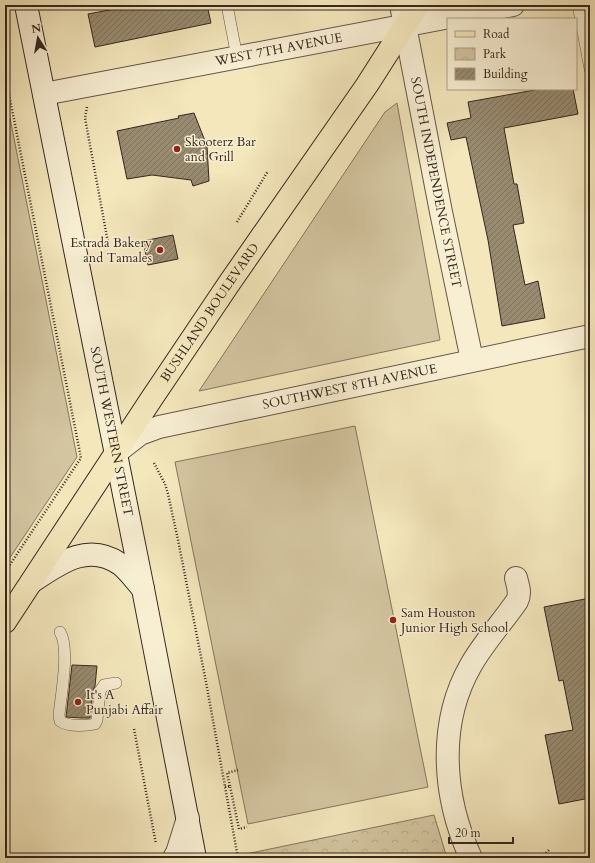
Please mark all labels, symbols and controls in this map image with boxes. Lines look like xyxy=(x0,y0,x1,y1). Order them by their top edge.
north arrow xyxy=(18,18,58,58)
legend xyxy=(447,18,577,90)
text: N xyxy=(30,20,43,37)
text: Road xyxy=(483,26,510,42)
street label: WEST 7TH AVENUE xyxy=(213,29,344,71)
text: Park xyxy=(483,46,507,62)
text: Building xyxy=(483,66,528,82)
street label: SOUTH INDEPENDENCE STREET xyxy=(406,75,466,290)
place label: Skooterz Bar and Grill xyxy=(185,133,256,166)
marker: Skooterz Bar and Grill xyxy=(172,144,182,154)
place label: Estrada Bakery and Tamales xyxy=(70,234,152,267)
street label: BUSHLAND BOULEVARD xyxy=(156,240,263,386)
marker: Estrada Bakery and Tamales xyxy=(155,245,165,255)
street label: SOUTH WESTERN STREET xyxy=(86,345,137,519)
street label: SOUTHWEST 8TH AVENUE xyxy=(261,360,439,414)
place label: Sam Houston Junior High School xyxy=(399,604,509,637)
marker: Sam Houston Junior High School xyxy=(388,615,398,625)
place label: It's A Punjabi Affair xyxy=(86,686,163,719)
marker: It's A Punjabi Affair xyxy=(73,697,83,707)
scale bar xyxy=(449,819,513,845)
text: 20 m xyxy=(455,825,482,841)

